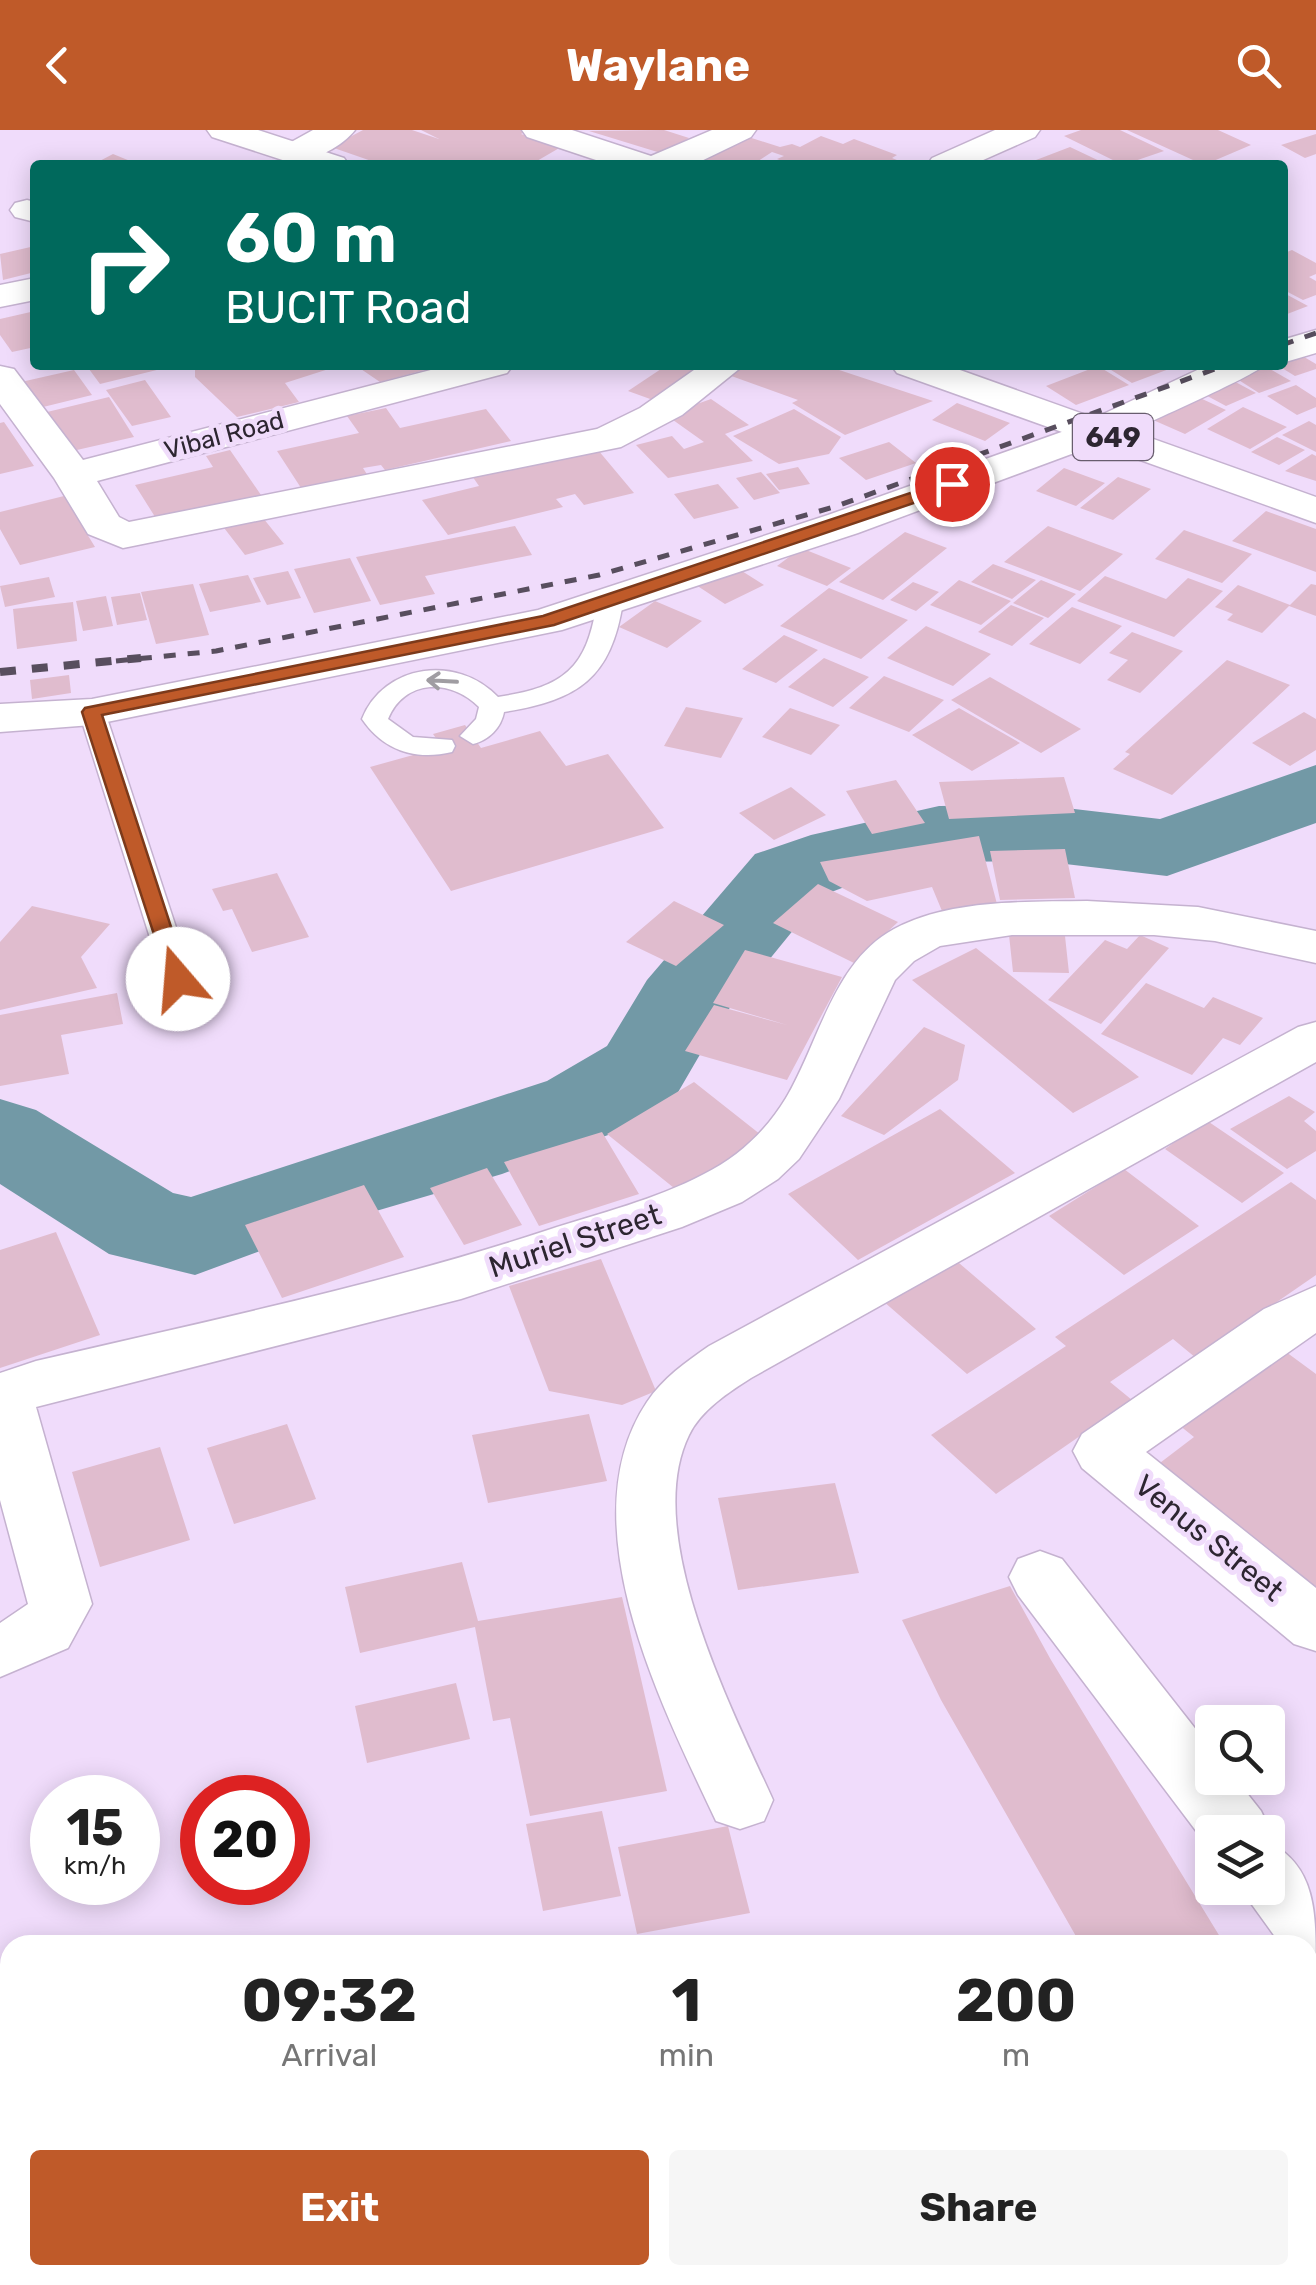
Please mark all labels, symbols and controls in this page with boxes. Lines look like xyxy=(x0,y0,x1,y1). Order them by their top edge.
icon: back xyxy=(30,38,85,93)
icon: search xyxy=(1231,38,1286,93)
text: Waylane xyxy=(566,39,750,92)
text: 60 m xyxy=(225,197,397,280)
icon: right xyxy=(60,200,190,330)
text: BUCIT Road xyxy=(225,281,471,334)
street label: Vibal Road xyxy=(161,405,287,465)
road number: 649 xyxy=(1073,414,1153,460)
pin xyxy=(910,442,995,527)
icon: arrive xyxy=(925,457,980,512)
one-way arrow xyxy=(426,671,459,690)
position arrow xyxy=(126,927,230,1031)
street label: Muriel Street xyxy=(484,1196,666,1286)
street label: Venus Street xyxy=(1128,1467,1291,1609)
map controls xyxy=(1195,1705,1285,1905)
button: search xyxy=(1195,1705,1285,1795)
speed limit sign: 20 xyxy=(180,1775,310,1905)
text: 15 xyxy=(66,1798,124,1858)
button: layers xyxy=(1195,1815,1285,1905)
text: km/h xyxy=(64,1851,126,1880)
text: 09:32 xyxy=(242,1965,417,2036)
text: 1 xyxy=(671,1965,701,2036)
text: 200 xyxy=(956,1965,1076,2036)
text: Arrival xyxy=(281,2036,377,2074)
text: min xyxy=(659,2036,714,2074)
text: m xyxy=(1002,2036,1030,2074)
button: Exit xyxy=(30,2150,649,2265)
button: Share xyxy=(669,2150,1288,2265)

